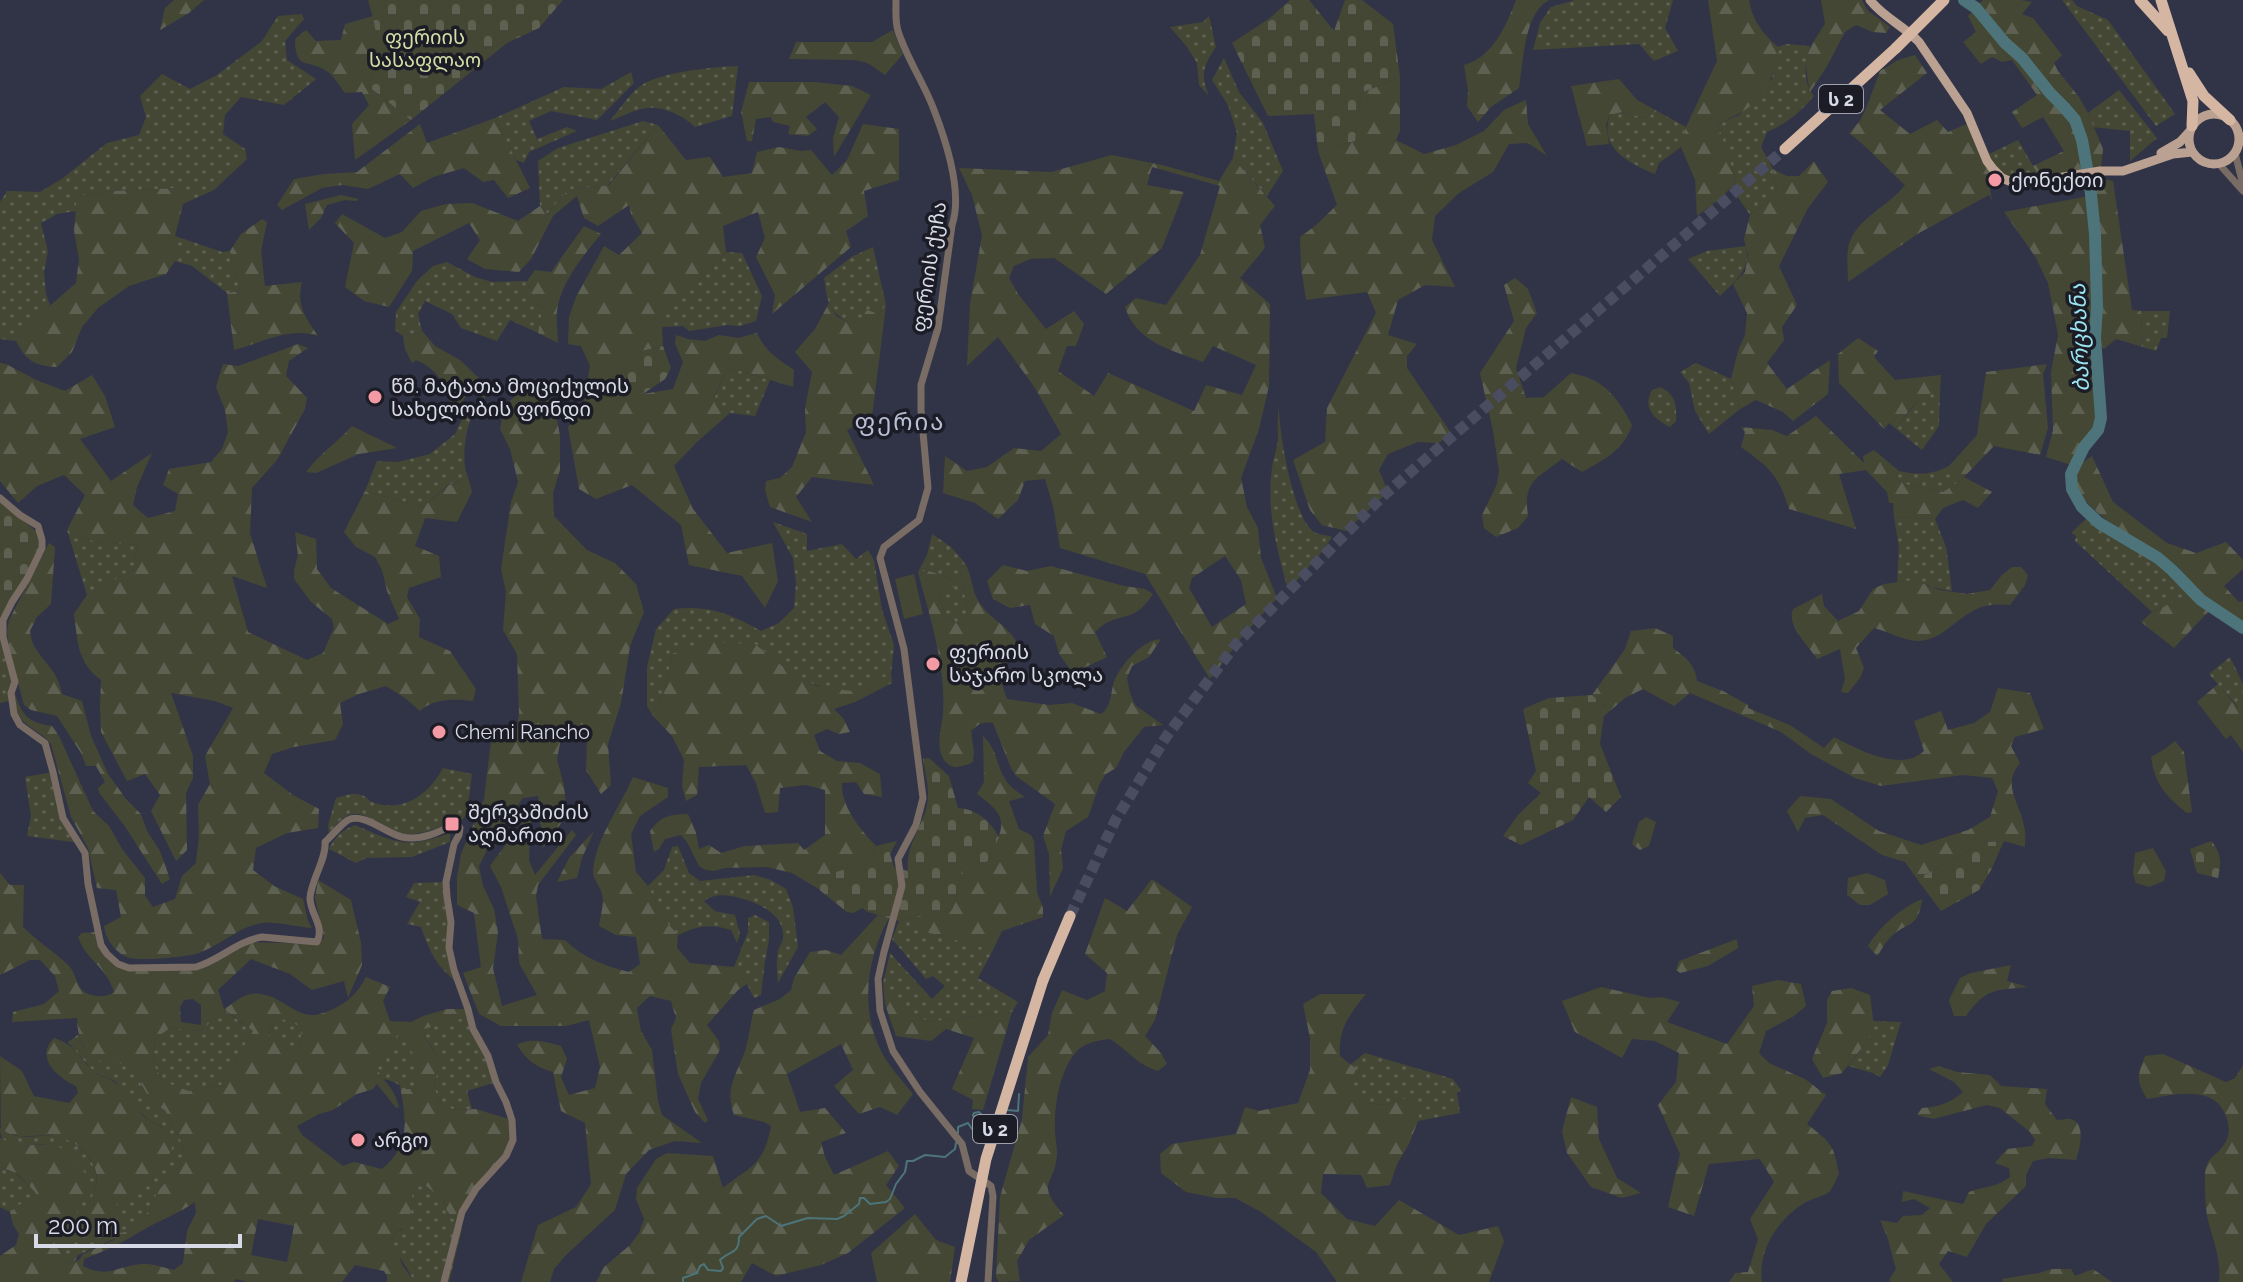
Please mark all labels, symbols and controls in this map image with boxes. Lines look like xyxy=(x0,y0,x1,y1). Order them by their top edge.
park label: ფერიის სასაფლაო xyxy=(369,25,481,73)
road number: ს 2 xyxy=(1819,85,1863,113)
place label: ქონექთი xyxy=(2011,168,2103,192)
marker: ქონექთი xyxy=(1986,171,2004,189)
street label: ფერიის ქუჩა xyxy=(907,200,951,334)
water label: ბარცხანა xyxy=(2064,283,2095,393)
place label: წმ. მატათა მოციქულის სახელობის ფონდი xyxy=(391,374,629,422)
marker: წმ. მატათა მოციქულის სახელობის ფონდი xyxy=(366,388,384,406)
district label: ფერია xyxy=(855,407,945,436)
place label: ფერიის საჯარო სკოლა xyxy=(949,640,1103,688)
marker: ფერიის საჯარო სკოლა xyxy=(924,655,942,673)
place label: Chemi Rancho xyxy=(455,720,590,744)
marker: Chemi Rancho xyxy=(430,723,448,741)
place label: შერვაშიძის აღმართი xyxy=(468,800,589,848)
marker: შერვაშიძის აღმართი xyxy=(443,815,461,833)
road number: ს 2 xyxy=(973,1115,1017,1143)
place label: არგო xyxy=(374,1128,428,1152)
marker: არგო xyxy=(349,1131,367,1149)
scale bar xyxy=(36,1198,240,1248)
text: 200 m xyxy=(48,1211,118,1240)

